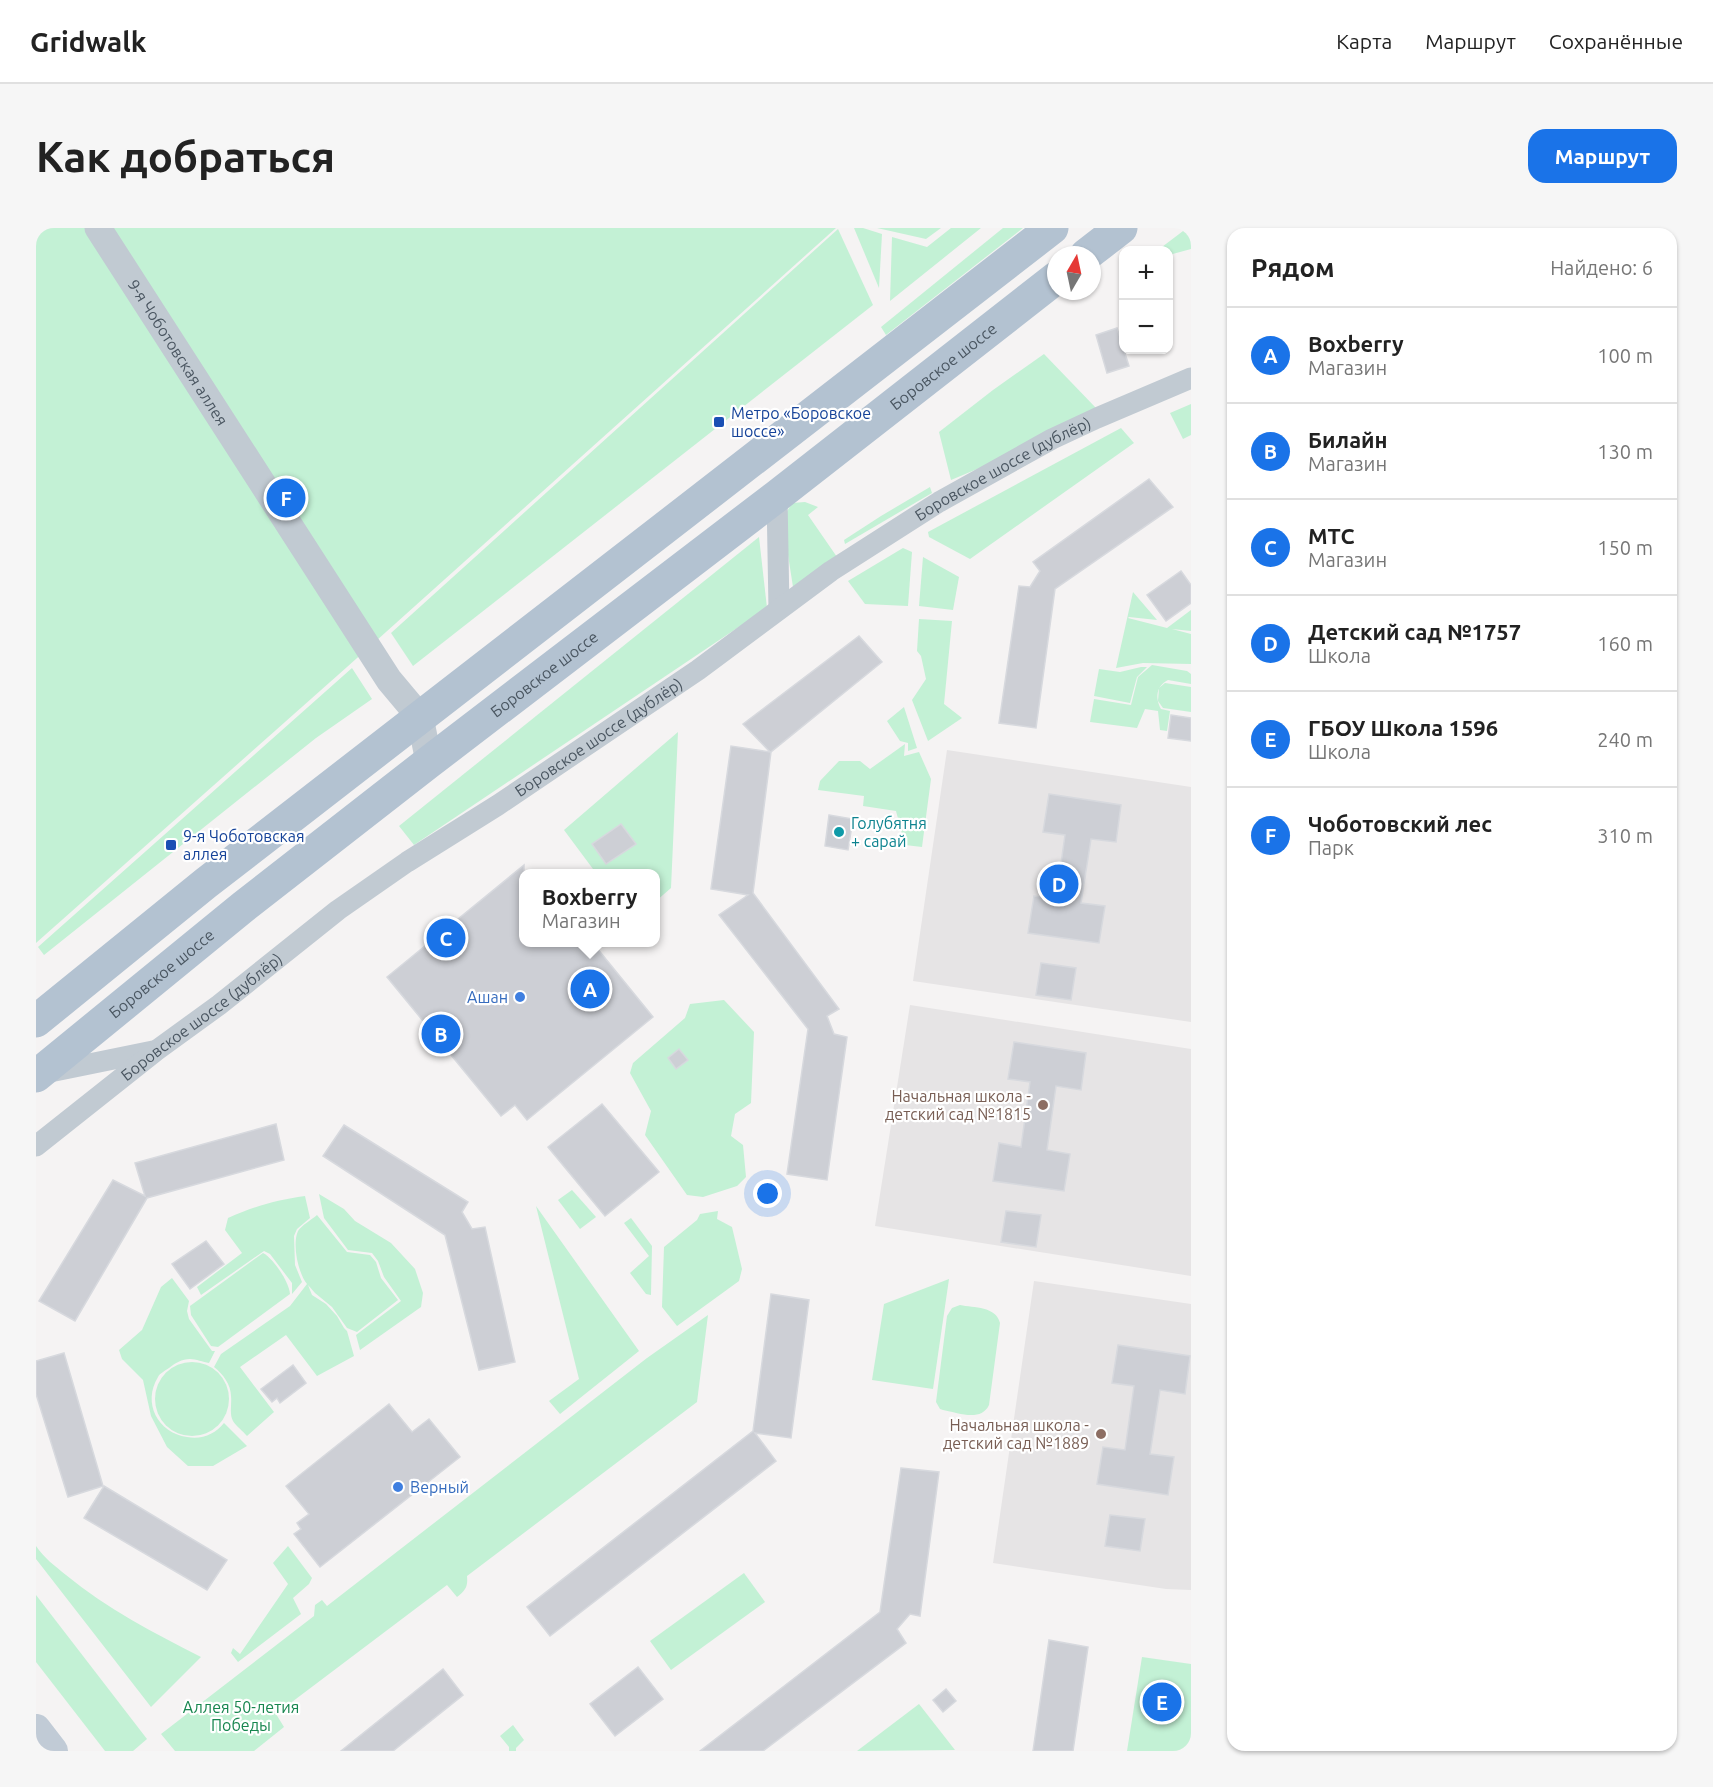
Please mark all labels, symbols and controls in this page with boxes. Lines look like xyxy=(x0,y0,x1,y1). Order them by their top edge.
text: Gridwalk xyxy=(30,26,147,57)
text: Карта xyxy=(1336,29,1392,53)
text: Маршрут xyxy=(1425,29,1516,53)
text: Сохранённые xyxy=(1549,29,1683,53)
button: Маршрут xyxy=(1528,129,1677,183)
text: Как добраться xyxy=(36,133,335,180)
north arrow xyxy=(1047,246,1101,300)
map controls xyxy=(1119,246,1173,354)
button: + xyxy=(1119,246,1173,300)
text: Рядом xyxy=(1251,253,1335,282)
text: Найдено: 6 xyxy=(1550,256,1653,279)
street label: 9-я Чоботовская аллея xyxy=(125,276,232,429)
button: − xyxy=(1119,300,1173,354)
street label: Боровское шоссе xyxy=(886,319,1000,413)
text: Boxberry xyxy=(1308,331,1404,356)
text: A xyxy=(1263,344,1278,367)
text: 100 m xyxy=(1597,344,1653,367)
text: Магазин xyxy=(1308,356,1387,379)
place label: Метро «Боровское шоссе» xyxy=(731,404,871,440)
street label: Боровское шоссе (дублёр) xyxy=(911,413,1094,524)
marker: Метро «Боровское шоссе» xyxy=(712,415,726,429)
text: Билайн xyxy=(1308,427,1388,452)
text: B xyxy=(1264,440,1277,463)
text: 130 m xyxy=(1597,440,1653,463)
text: Магазин xyxy=(1308,452,1387,475)
pin: F xyxy=(266,476,306,520)
text: МТС xyxy=(1308,523,1355,548)
text: C xyxy=(1264,536,1277,559)
text: 150 m xyxy=(1597,536,1653,559)
text: Магазин xyxy=(1308,548,1387,571)
text: Детский сад №1757 xyxy=(1308,619,1521,644)
street label: Боровское шоссе xyxy=(487,627,601,721)
text: D xyxy=(1263,632,1278,655)
text: 160 m xyxy=(1597,632,1653,655)
text: Школа xyxy=(1308,644,1371,667)
street label: Боровское шоссе (дублёр) xyxy=(511,674,686,800)
text: ГБОУ Школа 1596 xyxy=(1308,715,1498,740)
text: E xyxy=(1265,728,1276,751)
text: 240 m xyxy=(1597,728,1653,751)
text: Школа xyxy=(1308,740,1371,763)
text: Чоботовский лес xyxy=(1308,811,1492,836)
place label: Голубятня + сарай xyxy=(851,814,927,850)
text: F xyxy=(1265,824,1276,847)
text: 310 m xyxy=(1597,824,1653,847)
marker: Голубятня + сарай xyxy=(832,825,846,839)
place label: 9-я Чоботовская аллея xyxy=(183,827,305,863)
text: Парк xyxy=(1308,836,1354,859)
marker: 9-я Чоботовская аллея xyxy=(164,838,178,852)
pin: D xyxy=(1040,862,1078,906)
popup xyxy=(519,869,660,947)
text: Boxberry xyxy=(542,884,637,909)
text: Магазин xyxy=(542,909,621,932)
pin: C xyxy=(426,916,466,960)
street label: Боровское шоссе xyxy=(105,925,218,1022)
street label: Боровское шоссе (дублёр) xyxy=(117,949,286,1084)
pin: A xyxy=(570,966,610,1011)
place label: Ашан xyxy=(467,988,508,1006)
marker: Ашан xyxy=(513,990,527,1004)
pin: B xyxy=(422,1012,460,1056)
place label: Начальная школа - детский сад №1815 xyxy=(885,1087,1031,1123)
marker: Начальная школа - детский сад №1815 xyxy=(1036,1098,1050,1112)
your location xyxy=(753,1179,782,1208)
place label: Начальная школа - детский сад №1889 xyxy=(943,1416,1089,1452)
marker: Начальная школа - детский сад №1889 xyxy=(1094,1427,1108,1441)
place label: Верный xyxy=(410,1478,469,1496)
marker: Верный xyxy=(391,1480,405,1494)
pin: E xyxy=(1142,1680,1182,1724)
park label: Аллея 50-летия Победы xyxy=(183,1698,299,1734)

